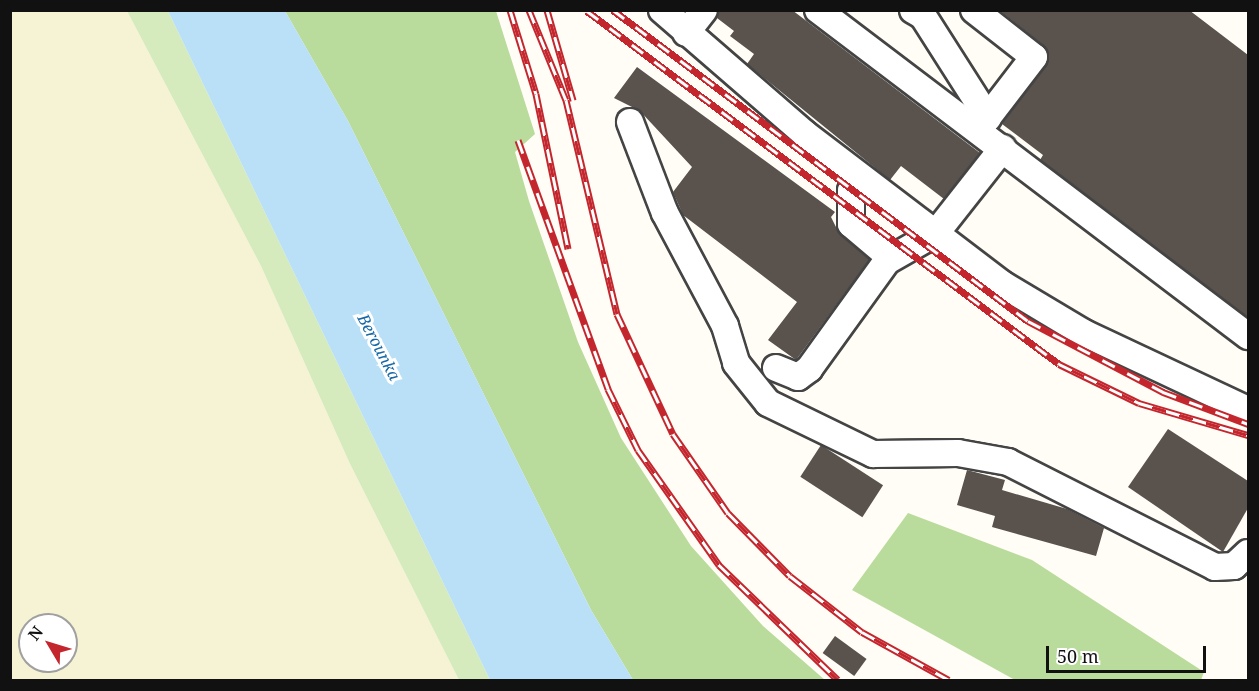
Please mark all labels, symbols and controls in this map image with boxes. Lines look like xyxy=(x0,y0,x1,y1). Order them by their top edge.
water label: Berounka xyxy=(354,311,404,383)
north arrow xyxy=(18,613,78,673)
text: N xyxy=(23,621,48,645)
scale bar xyxy=(1049,634,1210,672)
text: 50 m xyxy=(1057,644,1099,668)

